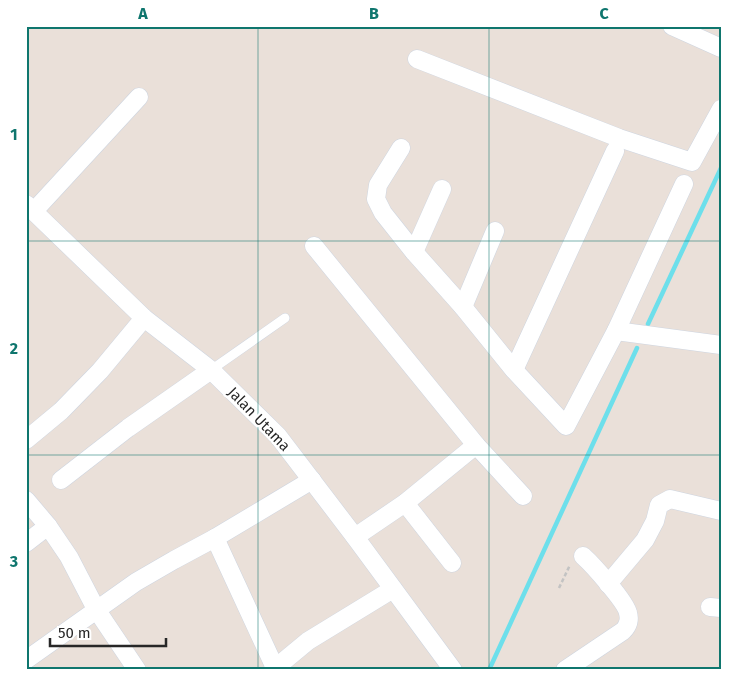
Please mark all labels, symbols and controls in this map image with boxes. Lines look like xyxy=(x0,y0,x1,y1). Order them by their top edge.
text: A xyxy=(137,4,148,23)
text: B xyxy=(369,4,379,23)
text: C xyxy=(599,4,609,23)
text: 1 xyxy=(10,125,18,144)
text: 2 xyxy=(10,339,18,358)
street label: Jalan Utama xyxy=(224,383,294,455)
text: 3 xyxy=(9,552,18,571)
scale bar xyxy=(50,616,166,648)
text: 50 m xyxy=(58,624,91,642)

